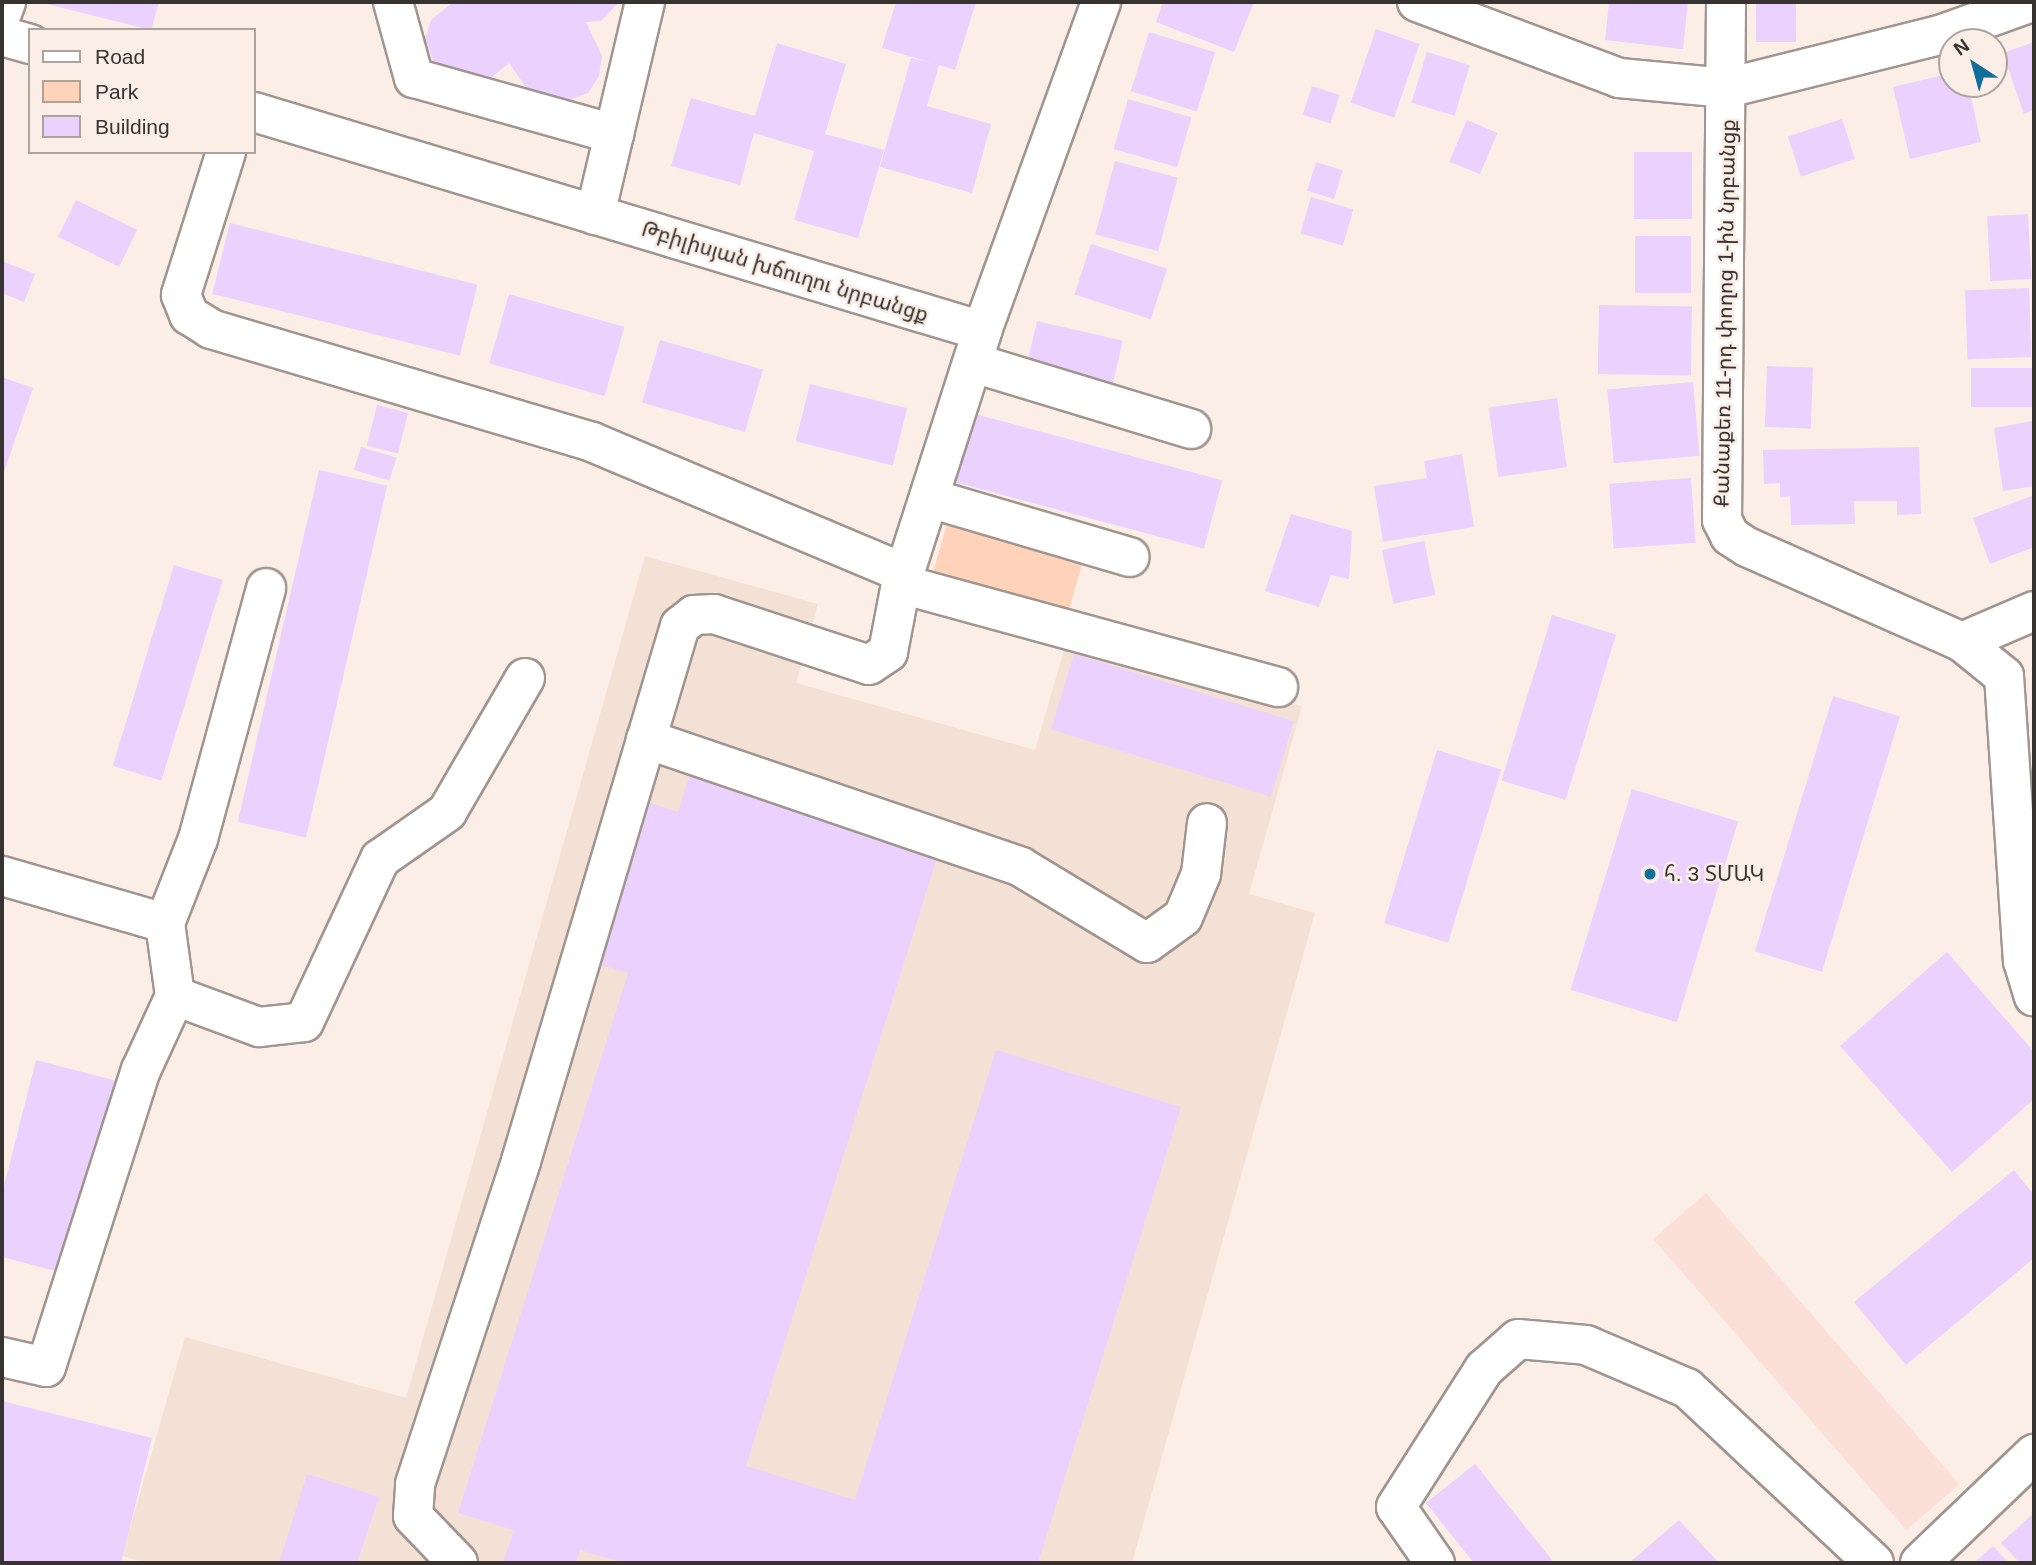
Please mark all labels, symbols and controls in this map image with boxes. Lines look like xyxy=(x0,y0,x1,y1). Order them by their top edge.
legend xyxy=(28,28,256,154)
north arrow xyxy=(1938,28,2008,98)
text: N xyxy=(1950,35,1973,60)
text: Road xyxy=(95,45,145,68)
text: Park xyxy=(95,80,138,103)
text: Building xyxy=(95,115,170,138)
street label: Քանաքեռ 11-րդ փողոց 1-ին նրբանցք xyxy=(1709,119,1741,507)
street label: Թբիլիսյան խճուղու նրբանցք xyxy=(639,216,931,328)
place label: հ. 3 ՏՄԱԿ xyxy=(1664,861,1764,887)
marker: հ. 3 ՏՄԱԿ xyxy=(1642,866,1658,882)

